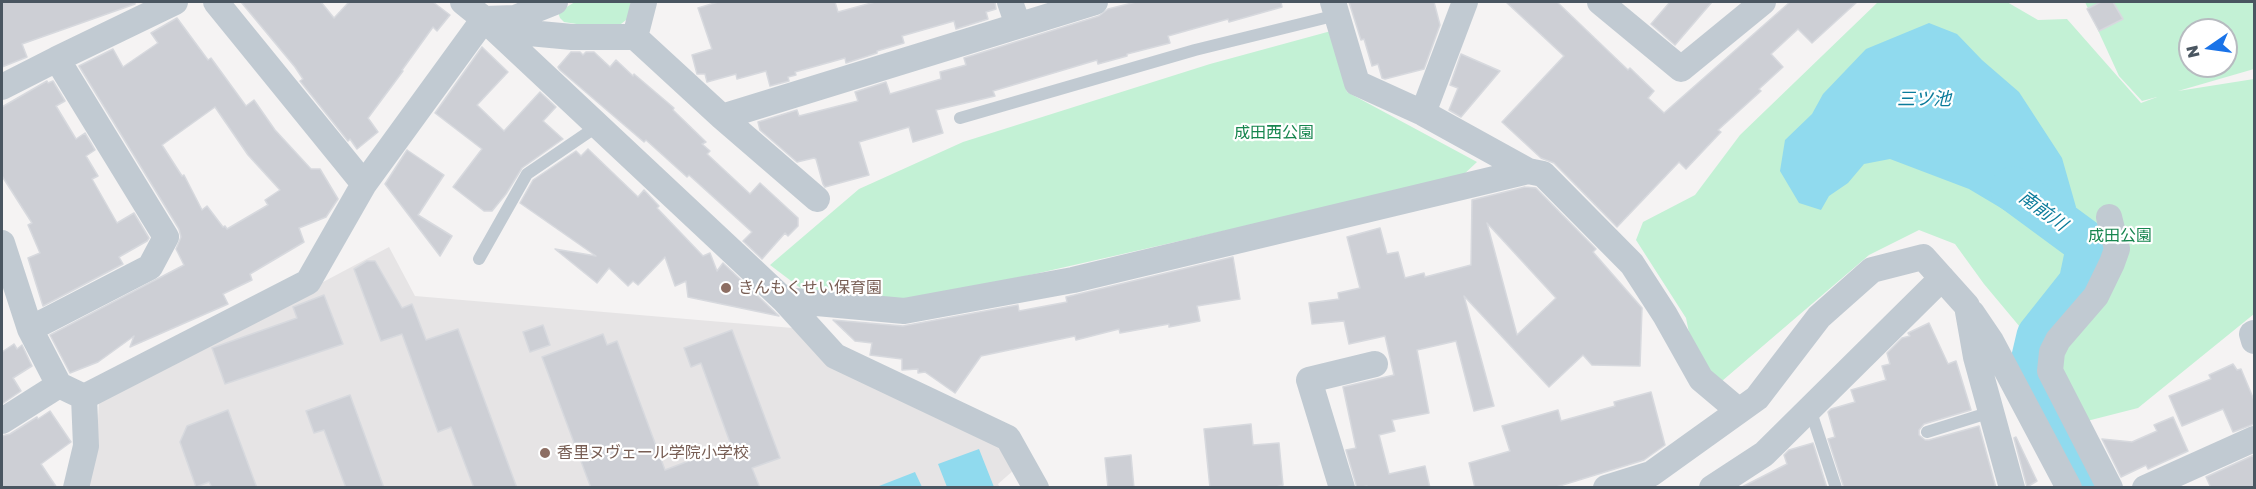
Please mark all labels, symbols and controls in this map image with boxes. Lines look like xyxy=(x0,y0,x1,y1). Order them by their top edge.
north arrow xyxy=(2178,18,2238,78)
text: N xyxy=(2181,43,2204,60)
water label: 三ツ池 xyxy=(1897,88,1951,110)
park label: 成田西公園 xyxy=(1234,123,1314,143)
water label: 南前川 xyxy=(2015,186,2071,236)
park label: 成田公園 xyxy=(2088,226,2152,246)
place label: きんもくせい保育園 xyxy=(738,278,882,298)
marker: きんもくせい保育園 xyxy=(719,281,733,295)
place label: 香里ヌヴェール学院小学校 xyxy=(557,443,749,463)
marker: 香里ヌヴェール学院小学校 xyxy=(538,446,552,460)

